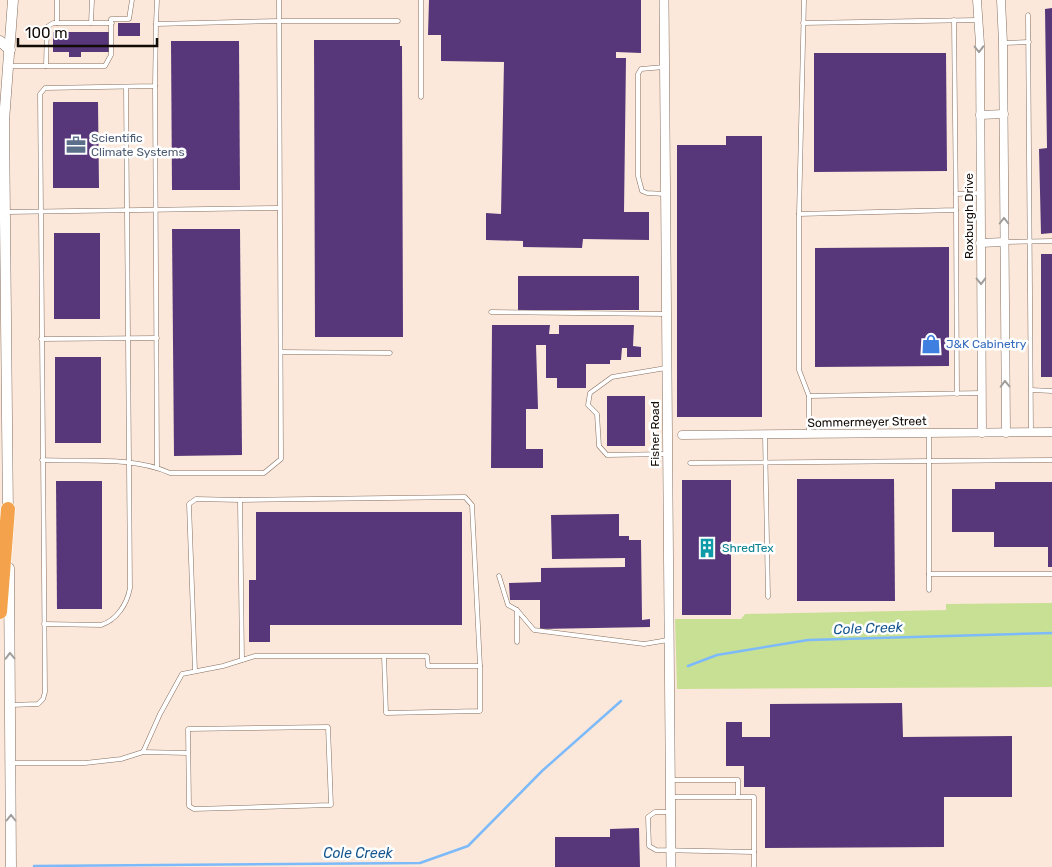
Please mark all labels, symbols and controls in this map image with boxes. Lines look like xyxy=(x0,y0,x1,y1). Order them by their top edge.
scale bar xyxy=(18,15,156,47)
text: 100 m xyxy=(25,24,67,42)
one-way arrow xyxy=(974,45,985,53)
place label: Scientific Climate Systems xyxy=(91,131,185,159)
office icon: Scientific Climate Systems xyxy=(65,134,87,156)
street label: Roxburgh Drive xyxy=(962,173,976,259)
one-way arrow xyxy=(999,217,1009,225)
one-way arrow xyxy=(976,278,986,285)
shop icon: J&K Cabinetry xyxy=(920,333,942,355)
place label: J&K Cabinetry xyxy=(946,337,1027,351)
one-way arrow xyxy=(1000,380,1011,388)
street label: Fisher Road xyxy=(648,401,662,467)
street label: Sommermeyer Street xyxy=(807,414,927,430)
building icon: ShredTex xyxy=(696,537,718,559)
place label: ShredTex xyxy=(722,541,774,555)
water label: Cole Creek xyxy=(833,619,904,638)
one-way arrow xyxy=(5,652,15,660)
one-way arrow xyxy=(6,814,16,822)
water label: Cole Creek xyxy=(323,845,393,862)

